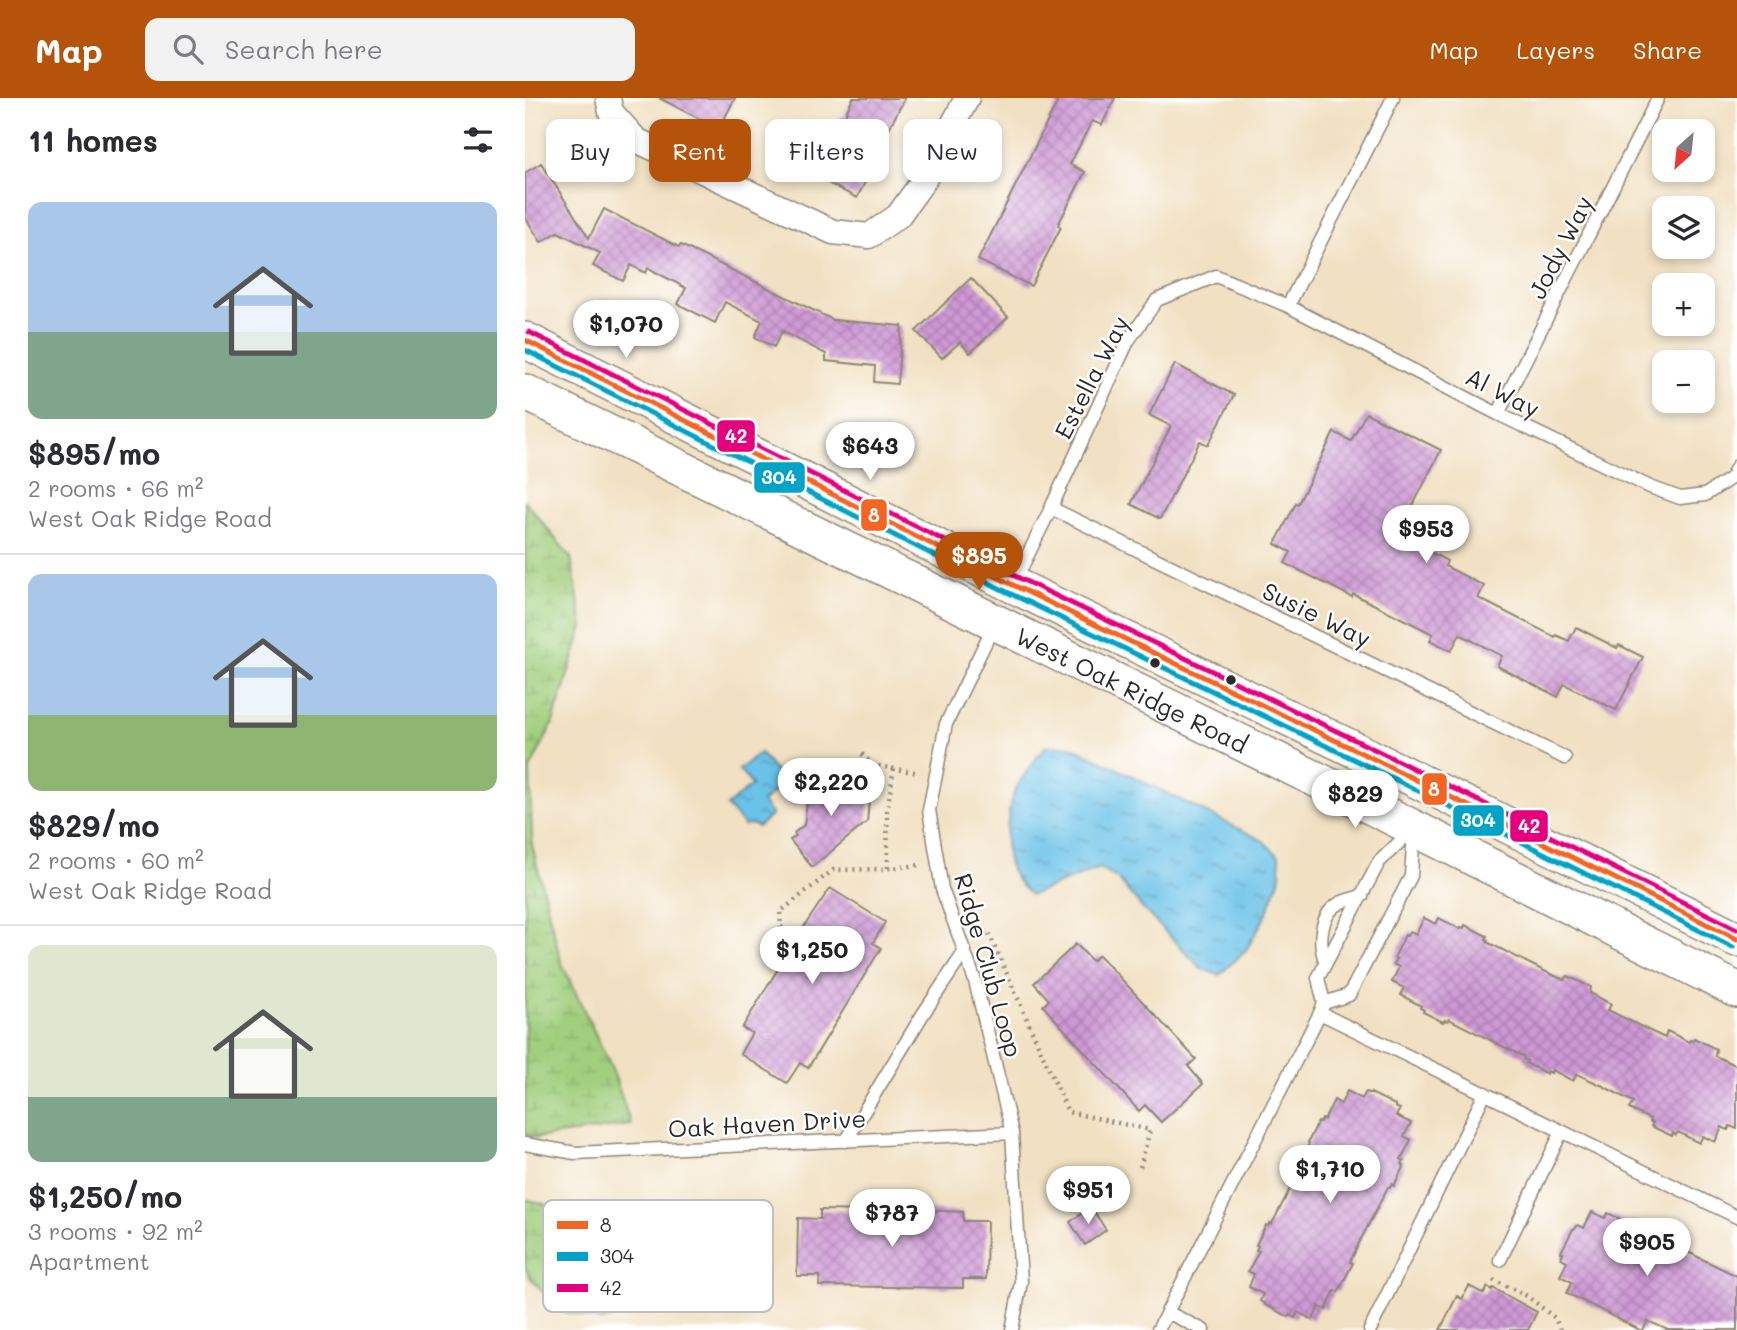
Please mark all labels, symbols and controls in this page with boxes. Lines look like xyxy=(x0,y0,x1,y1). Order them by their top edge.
search box xyxy=(145,18,635,81)
text: Map xyxy=(35,28,103,71)
icon: search xyxy=(169,30,207,68)
text: Search here xyxy=(225,32,383,66)
text: Map xyxy=(1430,34,1478,65)
text: Layers xyxy=(1516,34,1595,65)
text: Share xyxy=(1633,34,1702,65)
chip: Buy xyxy=(546,119,635,182)
chip: Rent xyxy=(649,119,751,182)
chip: Filters xyxy=(765,119,889,182)
chip: New xyxy=(903,119,1002,182)
north arrow xyxy=(1652,119,1715,182)
map controls xyxy=(1652,119,1715,413)
text: 11 homes xyxy=(28,120,158,160)
icon: filters xyxy=(459,121,497,159)
street label: Jody Way xyxy=(1521,190,1599,304)
button: layers xyxy=(1652,196,1715,259)
icon: home xyxy=(200,248,326,374)
button: + xyxy=(1652,273,1715,336)
pin: $1,070 xyxy=(569,300,683,360)
text: $1,070 xyxy=(589,308,663,338)
street label: Estella Way xyxy=(1047,310,1135,444)
button: − xyxy=(1652,350,1715,413)
street label: Al Way xyxy=(1461,360,1545,424)
line badge: 42 xyxy=(716,419,756,453)
pin: $643 xyxy=(829,422,911,482)
text: 42 xyxy=(725,423,747,448)
text: $643 xyxy=(842,430,898,460)
text: $895/mo xyxy=(28,433,160,473)
line badge: 304 xyxy=(753,461,806,494)
text: 304 xyxy=(761,464,797,489)
text: 2 rooms · 66 m² xyxy=(28,473,203,503)
line badge: 8 xyxy=(860,498,888,532)
text: 8 xyxy=(868,502,880,527)
text: West Oak Ridge Road xyxy=(28,503,272,533)
pin: $953 xyxy=(1385,505,1467,565)
text: $953 xyxy=(1398,513,1454,543)
pin: $895 xyxy=(938,532,1020,592)
text: $895 xyxy=(951,540,1007,570)
street label: Susie Way xyxy=(1258,574,1376,654)
street label: West Oak Ridge Road xyxy=(1011,619,1253,759)
icon: home xyxy=(200,620,326,746)
unlabelled marker xyxy=(1148,656,1162,670)
unlabelled marker xyxy=(1224,673,1238,687)
pin: $2,220 xyxy=(774,758,888,818)
text: $2,220 xyxy=(794,766,868,796)
pin: $829 xyxy=(1314,770,1396,830)
line badge: 8 xyxy=(1421,772,1448,806)
text: 8 xyxy=(1428,776,1440,801)
text: $829 xyxy=(1327,778,1383,808)
line badge: 304 xyxy=(1452,804,1505,837)
text: $829/mo xyxy=(28,805,160,845)
text: 304 xyxy=(1460,807,1496,832)
line badge: 42 xyxy=(1509,809,1549,843)
text: 42 xyxy=(1518,813,1540,838)
text: 2 rooms · 60 m² xyxy=(28,845,204,875)
street label: Ridge Club Loop xyxy=(948,870,1030,1060)
text: West Oak Ridge Road xyxy=(28,875,272,905)
pin: $1,250 xyxy=(755,926,869,986)
text: $1,250 xyxy=(776,934,848,964)
icon: home xyxy=(200,991,326,1117)
street label: Oak Haven Drive xyxy=(667,1102,867,1144)
pin: $1,710 xyxy=(1273,1146,1387,1205)
text: $1,710 xyxy=(1295,1153,1365,1183)
pin: $951 xyxy=(1047,1166,1129,1226)
text: $951 xyxy=(1062,1174,1114,1204)
text: $1,250/mo xyxy=(28,1176,182,1216)
pin: $787 xyxy=(851,1190,933,1249)
text: $787 xyxy=(865,1197,919,1227)
legend xyxy=(543,1200,773,1312)
text: 8 xyxy=(600,1212,612,1237)
text: 3 rooms · 92 m² xyxy=(28,1216,203,1246)
pin: $905 xyxy=(1606,1218,1688,1278)
text: $905 xyxy=(1619,1226,1675,1256)
text: 304 xyxy=(600,1243,634,1268)
text: Apartment xyxy=(28,1246,150,1276)
text: 42 xyxy=(600,1275,622,1300)

